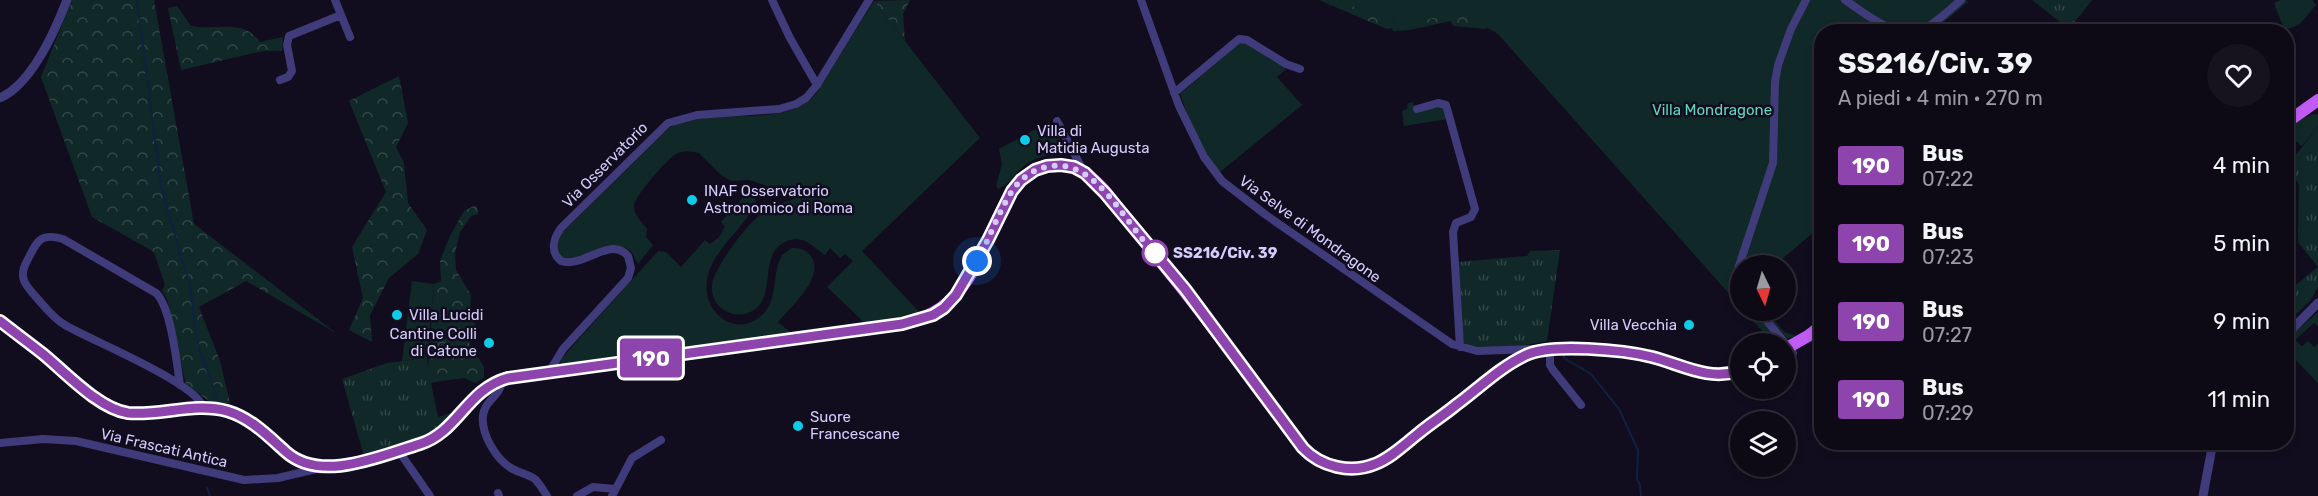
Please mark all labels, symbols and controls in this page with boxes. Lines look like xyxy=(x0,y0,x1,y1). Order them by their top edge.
button: heart xyxy=(2207,44,2270,107)
text: SS216/Civ. 39 xyxy=(1838,47,2033,80)
text: A piedi · 4 min · 270 m xyxy=(1838,86,2043,110)
park label: Villa Mondragone xyxy=(1652,101,1772,119)
street label: Via Osservatorio xyxy=(558,118,652,212)
place label: Villa di Matidia Augusta xyxy=(1037,122,1149,157)
marker: Villa di Matidia Augusta xyxy=(1018,133,1032,147)
text: Bus xyxy=(1922,140,1964,167)
text: 4 min xyxy=(2213,152,2270,179)
text: 190 xyxy=(1852,153,1890,178)
text: 07:22 xyxy=(1922,167,1974,191)
street label: Via Selve di Mondragone xyxy=(1236,172,1384,286)
place label: INAF Osservatorio Astronomico di Roma xyxy=(704,182,853,217)
marker: INAF Osservatorio Astronomico di Roma xyxy=(685,193,699,207)
text: Bus xyxy=(1922,218,1964,245)
text: 5 min xyxy=(2213,230,2270,257)
text: 190 xyxy=(1852,231,1890,256)
marker: SS216/Civ. 39 xyxy=(1142,240,1168,266)
place label: SS216/Civ. 39 xyxy=(1173,244,1278,262)
text: 07:23 xyxy=(1922,245,1974,269)
your location xyxy=(962,246,992,276)
north arrow xyxy=(1730,255,1796,321)
map controls xyxy=(1730,255,1796,477)
text: Bus xyxy=(1922,296,1964,323)
place label: Villa Lucidi xyxy=(409,306,483,324)
marker: Villa Lucidi xyxy=(390,308,404,322)
text: 9 min xyxy=(2213,308,2270,335)
text: 190 xyxy=(1852,309,1890,334)
place label: Villa Vecchia xyxy=(1590,316,1677,334)
marker: Villa Vecchia xyxy=(1682,318,1696,332)
text: 07:27 xyxy=(1922,323,1972,347)
place label: Cantine Colli di Catone xyxy=(390,325,477,360)
button: locate xyxy=(1730,333,1796,399)
marker: Cantine Colli di Catone xyxy=(482,336,496,350)
line badge: 190 xyxy=(616,338,686,378)
text: 190 xyxy=(632,346,670,371)
text: Bus xyxy=(1922,374,1964,401)
text: 11 min xyxy=(2208,386,2270,413)
text: 190 xyxy=(1852,387,1890,412)
text: 07:29 xyxy=(1922,401,1974,425)
place label: Suore Francescane xyxy=(810,408,900,443)
button: layers xyxy=(1730,411,1796,477)
marker: Suore Francescane xyxy=(791,419,805,433)
street label: Via Frascati Antica xyxy=(99,425,229,471)

